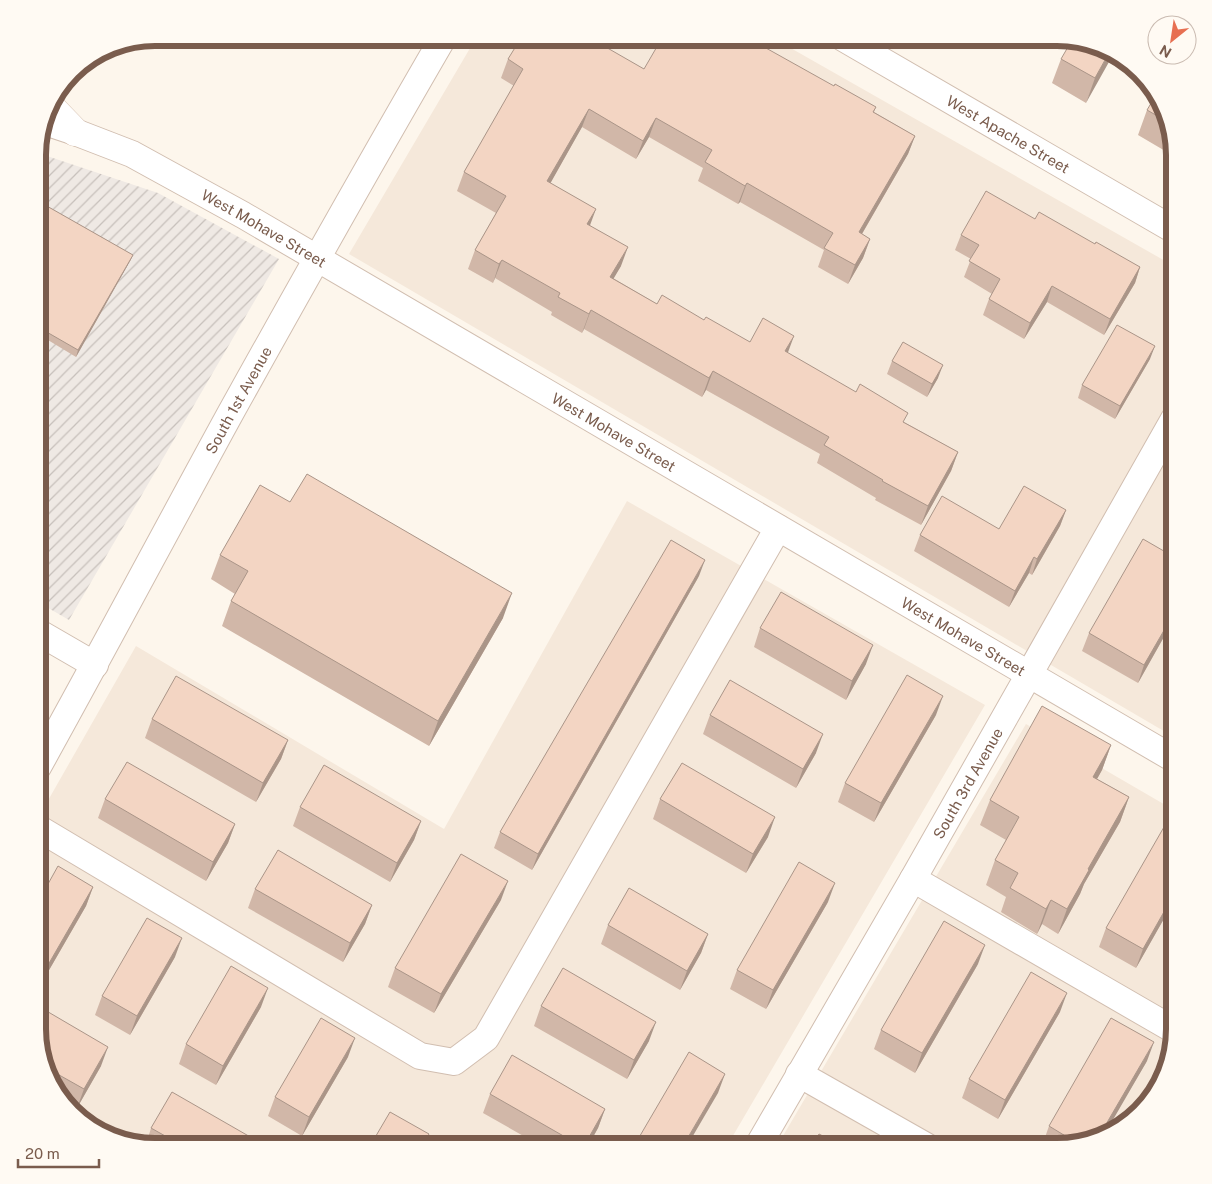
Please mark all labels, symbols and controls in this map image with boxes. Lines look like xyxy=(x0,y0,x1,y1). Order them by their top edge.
north arrow xyxy=(1147,15,1197,65)
text: N xyxy=(1157,42,1174,61)
street label: West Apache Street xyxy=(944,92,1073,176)
street label: West Mohave Street xyxy=(199,186,329,270)
street label: South 1st Avenue xyxy=(202,343,274,456)
street label: West Mohave Street xyxy=(549,389,679,475)
street label: West Mohave Street xyxy=(899,593,1029,679)
street label: South 3rd Avenue xyxy=(929,725,1006,842)
scale bar xyxy=(18,1136,99,1168)
text: 20 m xyxy=(25,1145,60,1162)

